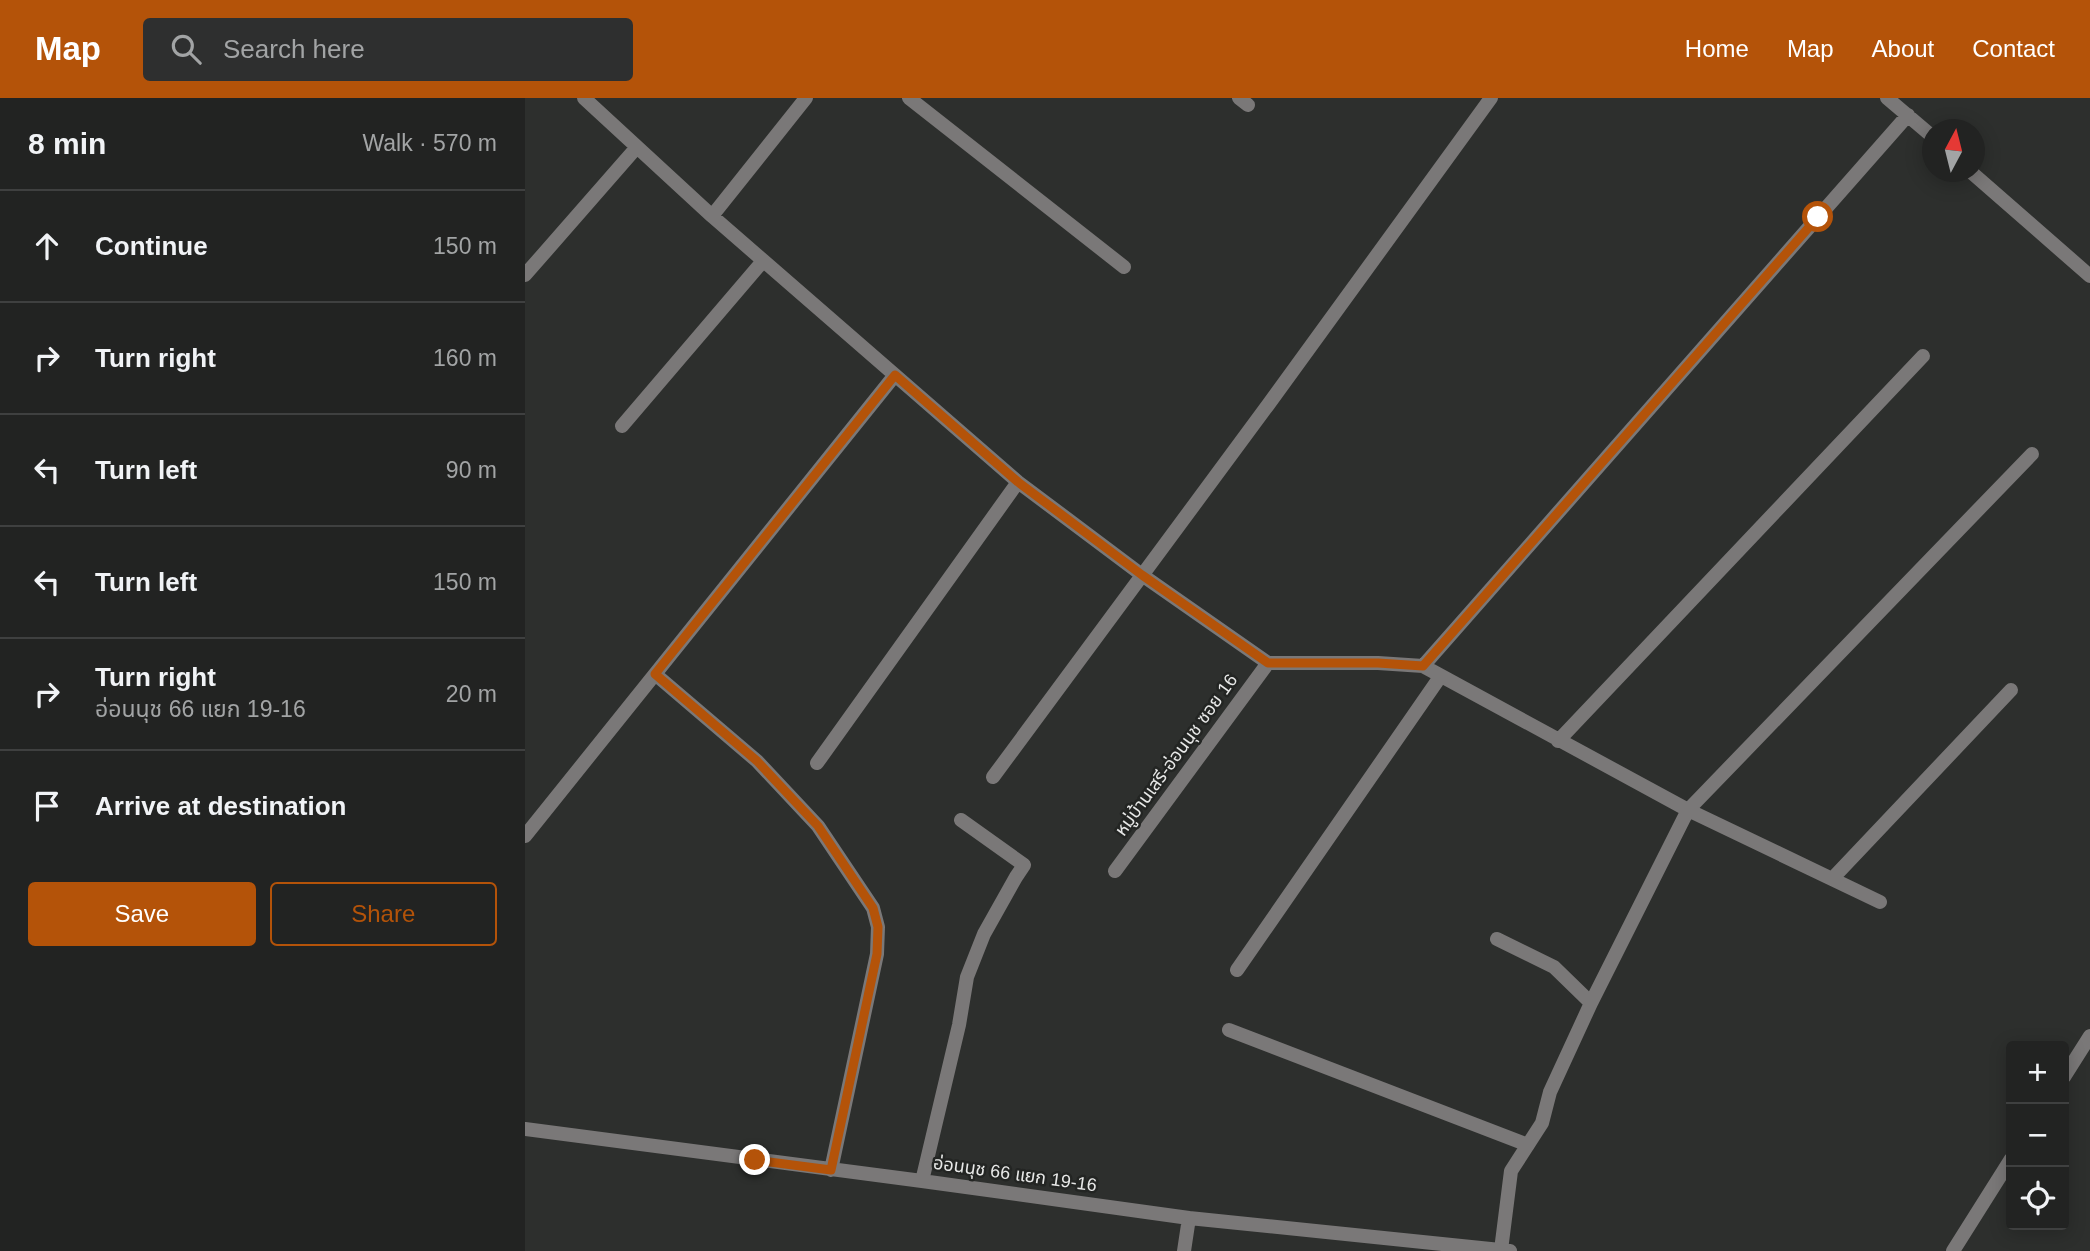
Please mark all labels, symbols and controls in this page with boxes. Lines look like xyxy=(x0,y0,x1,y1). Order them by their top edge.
search box xyxy=(143,18,633,81)
text: Map xyxy=(35,30,101,67)
icon: search xyxy=(167,30,205,68)
text: Search here xyxy=(223,34,365,64)
text: Home xyxy=(1685,35,1749,62)
text: Map xyxy=(1787,35,1834,62)
text: About xyxy=(1872,35,1934,62)
text: Contact xyxy=(1972,35,2055,62)
north arrow xyxy=(1922,119,1985,182)
text: 8 min xyxy=(28,127,106,160)
text: Walk · 570 m xyxy=(362,130,497,156)
route start xyxy=(1802,201,1833,232)
icon: ahead xyxy=(28,227,66,265)
text: Continue xyxy=(95,231,208,261)
text: 150 m xyxy=(433,233,497,259)
icon: right xyxy=(28,339,66,377)
text: Turn right xyxy=(95,343,216,373)
text: 160 m xyxy=(433,345,497,371)
icon: left xyxy=(28,451,66,489)
text: Turn left xyxy=(95,455,197,485)
text: 90 m xyxy=(446,457,497,483)
icon: left xyxy=(28,563,66,601)
text: Turn left xyxy=(95,567,197,597)
text: 150 m xyxy=(433,569,497,595)
text: Turn right xyxy=(95,662,216,692)
street label: หมู่บ้านเสรี-อ่อนนุช ซอย 16 xyxy=(1111,670,1243,841)
icon: right xyxy=(28,675,66,713)
text: 20 m xyxy=(446,681,497,707)
text: อ่อนนุช 66 แยก 19-16 xyxy=(95,696,306,722)
icon: arrive xyxy=(28,787,66,825)
text: Arrive at destination xyxy=(95,791,346,821)
button: Save xyxy=(28,882,256,946)
button: Share xyxy=(270,882,497,946)
map controls xyxy=(2006,1041,2069,1230)
button: + xyxy=(2006,1041,2069,1104)
button: − xyxy=(2006,1104,2069,1167)
route end xyxy=(739,1144,770,1175)
street label: อ่อนนุช 66 แยก 19-16 xyxy=(932,1153,1098,1196)
button: locate xyxy=(2006,1167,2069,1230)

